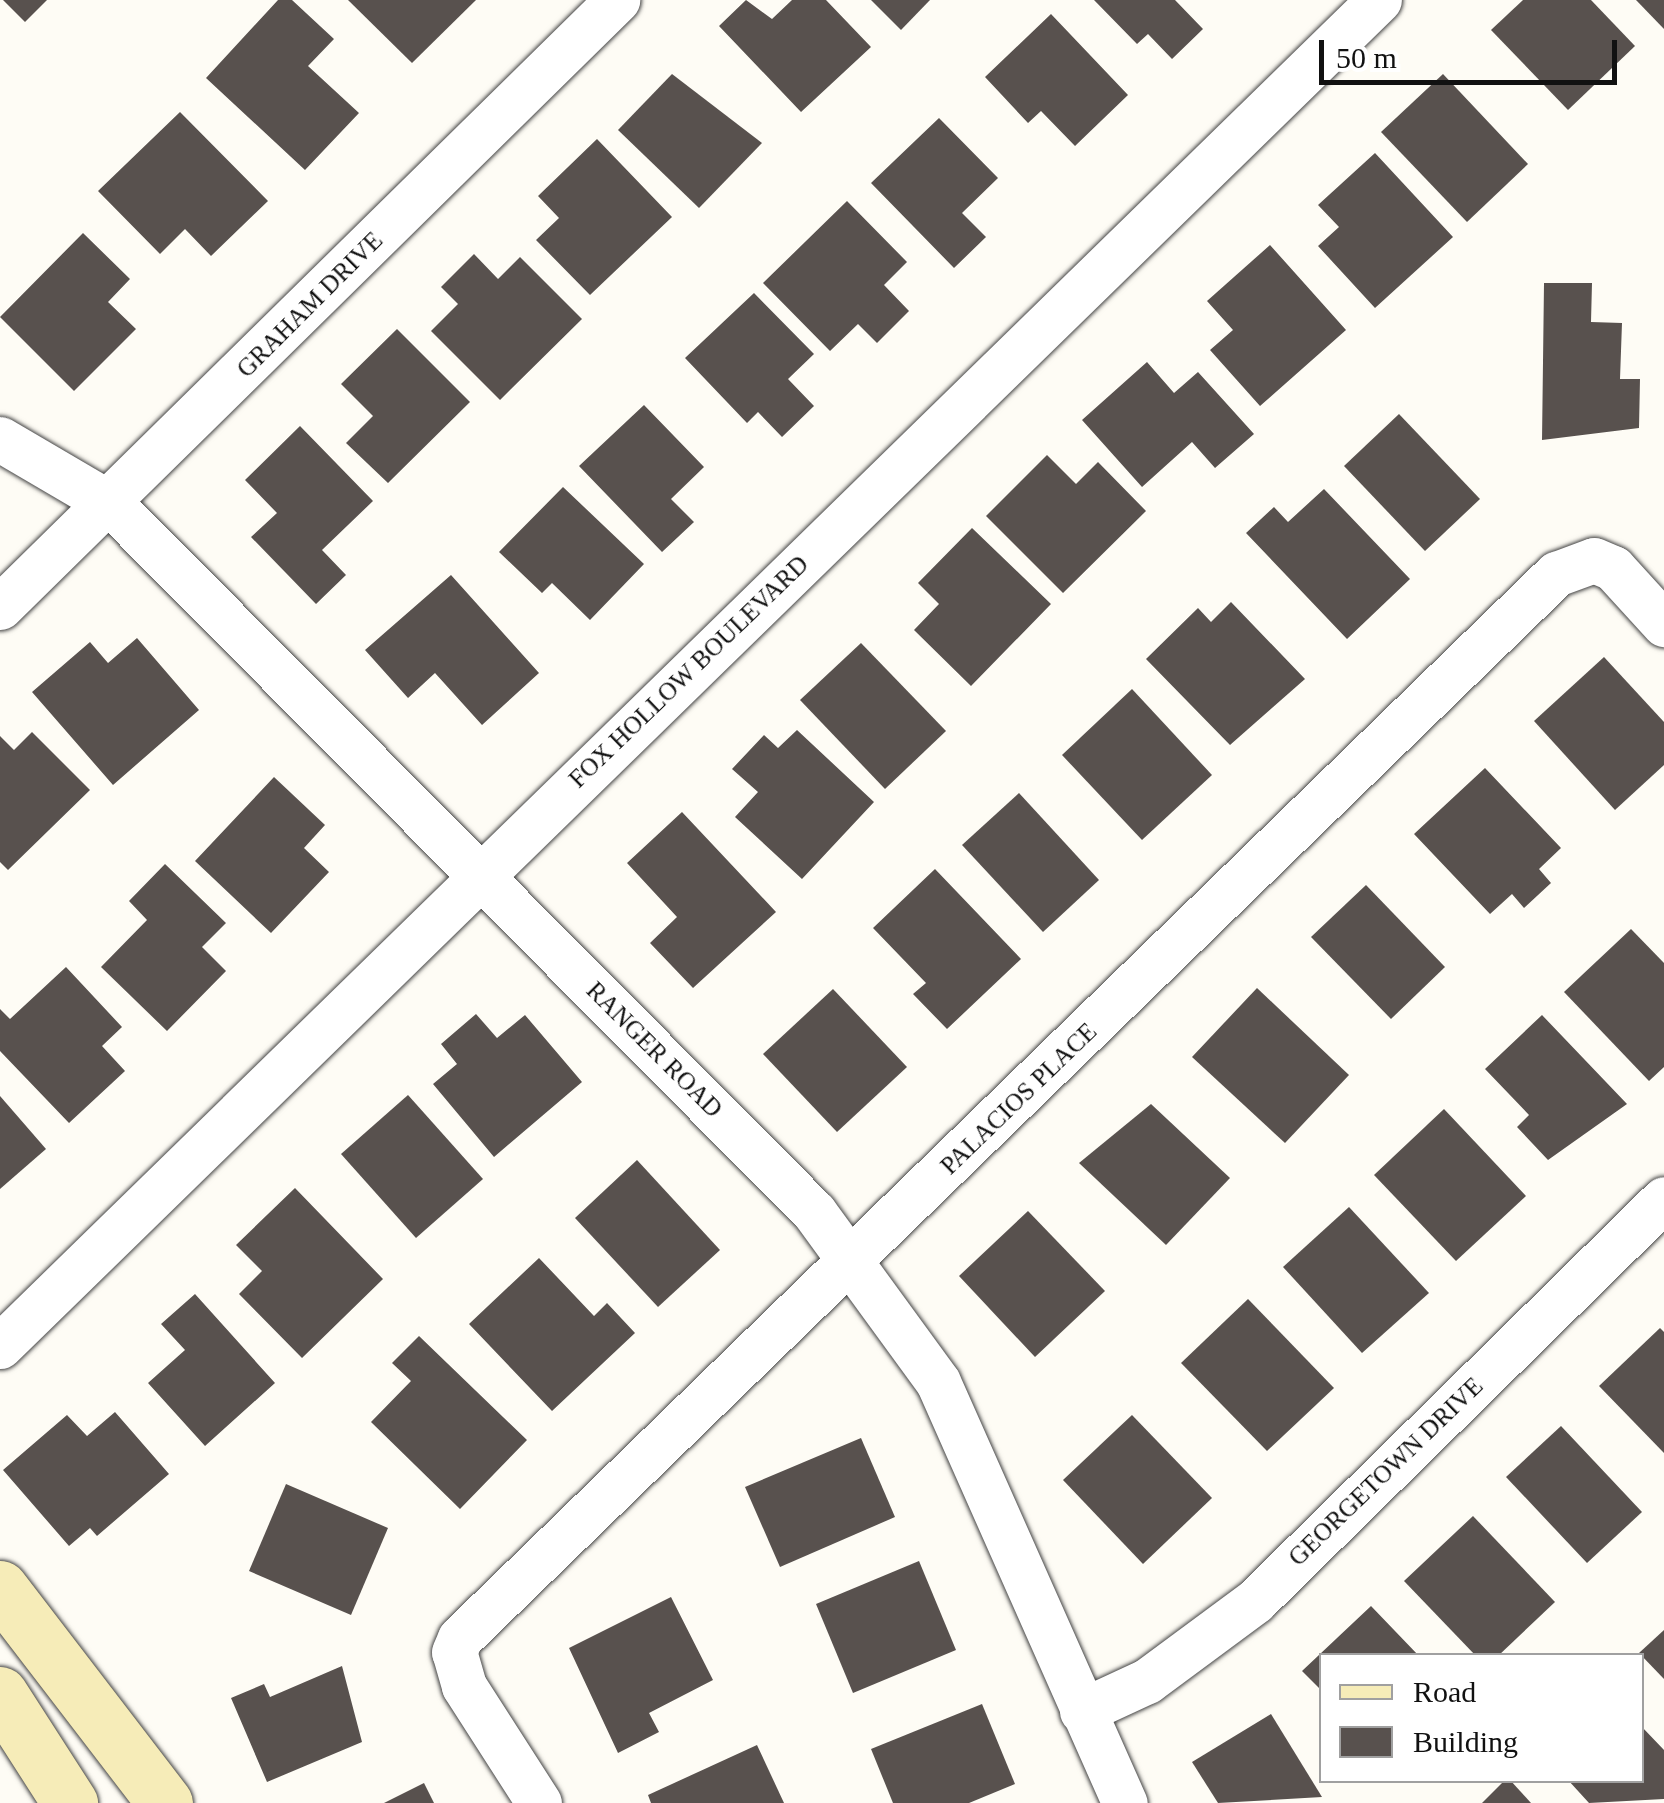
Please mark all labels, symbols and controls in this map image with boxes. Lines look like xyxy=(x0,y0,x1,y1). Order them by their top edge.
scale bar xyxy=(1324,20,1622,82)
text: 50 m xyxy=(1336,41,1397,74)
street label: GRAHAM DRIVE xyxy=(231,226,389,384)
street label: FOX HOLLOW BOULEVARD xyxy=(563,549,815,795)
street label: RANGER ROAD xyxy=(580,976,728,1124)
street label: PALACIOS PLACE xyxy=(935,1017,1103,1181)
street label: GEORGETOWN DRIVE xyxy=(1283,1371,1489,1573)
legend xyxy=(1319,1653,1644,1783)
text: Road xyxy=(1413,1675,1476,1708)
text: Building xyxy=(1413,1725,1518,1758)

